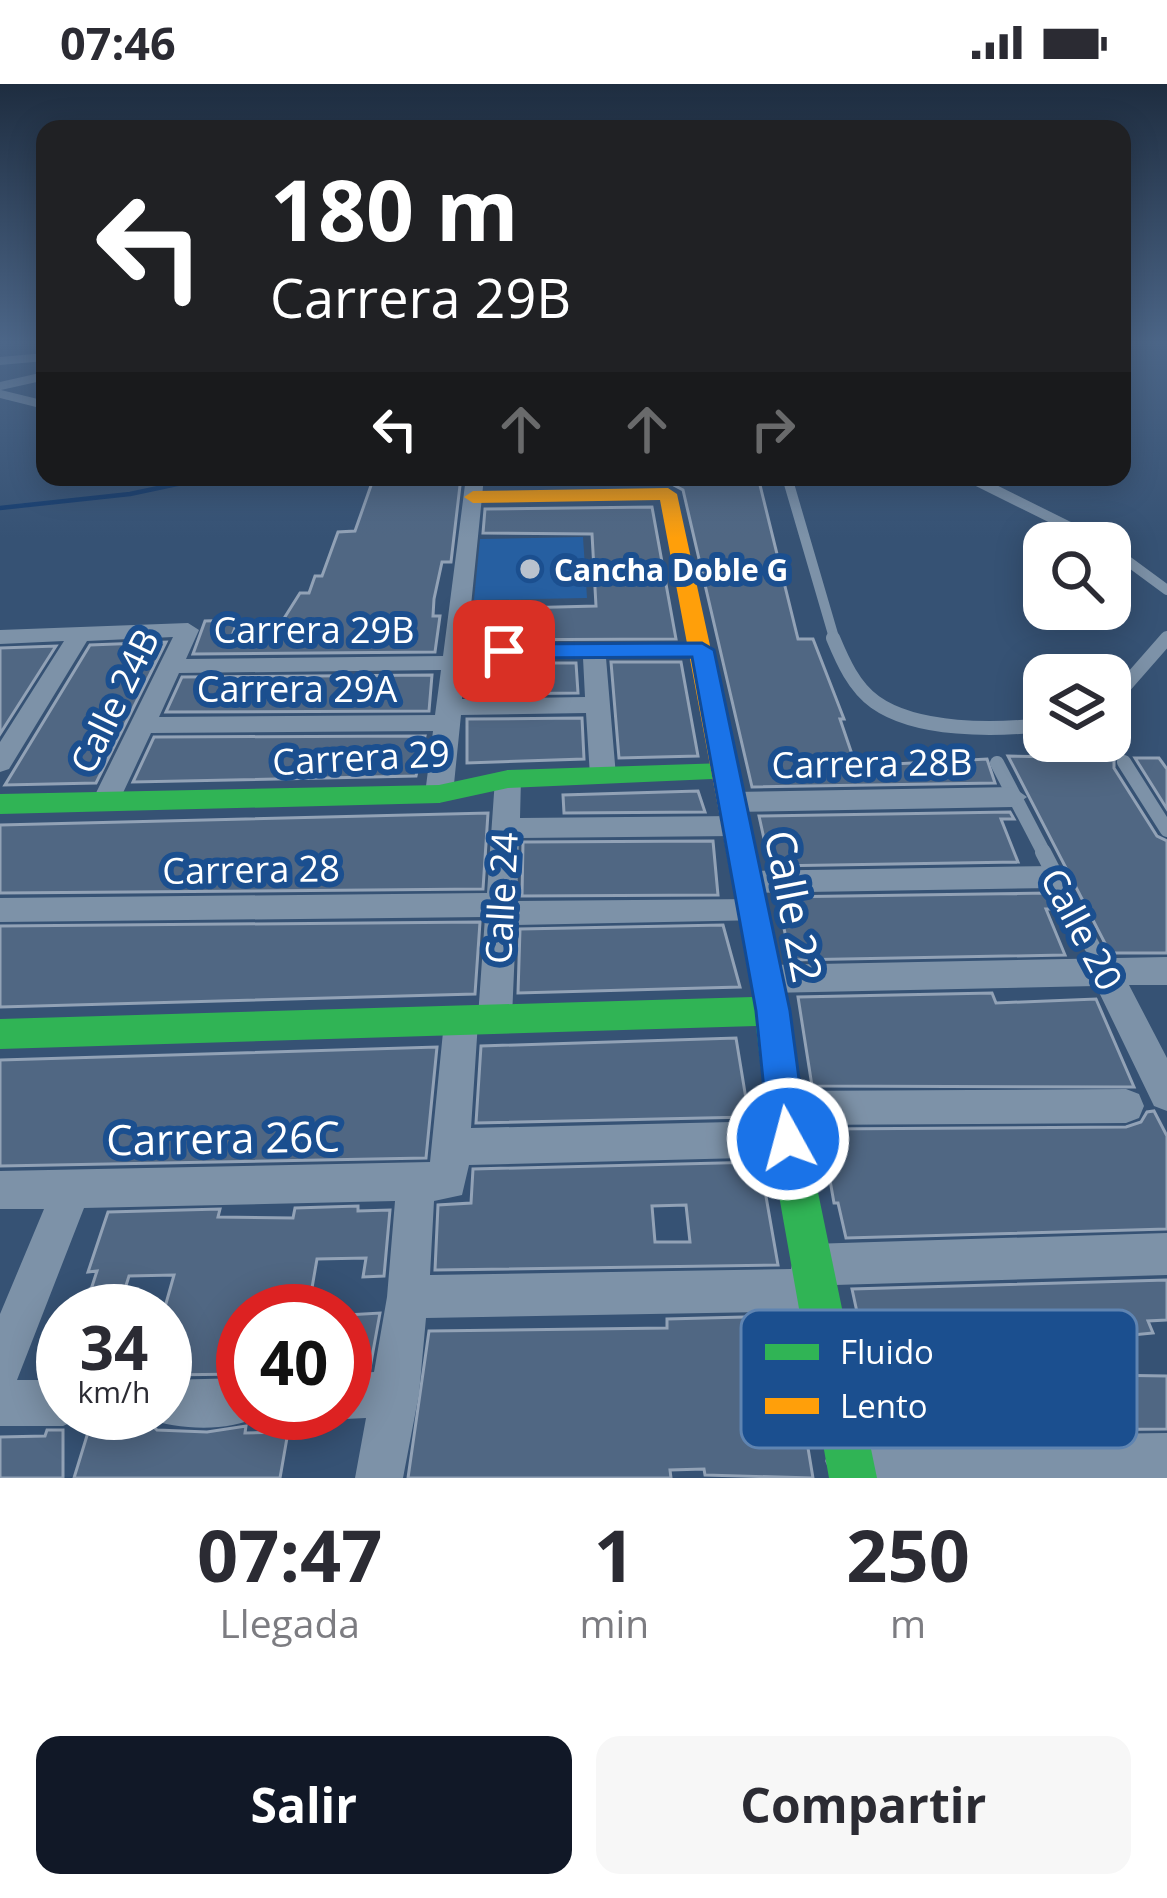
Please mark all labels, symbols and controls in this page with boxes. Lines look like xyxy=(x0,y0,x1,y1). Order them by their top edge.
text: 07:46 xyxy=(60,12,176,73)
text: 180 m xyxy=(270,151,518,266)
icon: left xyxy=(72,168,228,324)
text: Carrera 29B xyxy=(270,260,571,334)
icon: left xyxy=(362,396,428,462)
icon: ahead xyxy=(488,396,554,462)
icon: ahead xyxy=(614,396,680,462)
icon: right xyxy=(740,396,806,462)
map controls xyxy=(1023,522,1131,762)
button: search xyxy=(1023,522,1131,630)
place label: Cancha Doble G xyxy=(554,549,788,590)
marker: Cancha Doble G xyxy=(517,556,543,582)
pin xyxy=(453,600,555,702)
street label: Carrera 29B xyxy=(214,605,414,654)
icon: arrive xyxy=(471,618,537,684)
street label: Calle 24B xyxy=(58,621,170,781)
button: layers xyxy=(1023,654,1131,762)
street label: Carrera 29A xyxy=(197,664,397,713)
street label: Carrera 29 xyxy=(271,728,451,786)
street label: Carrera 28B xyxy=(771,737,973,789)
street label: Calle 22 xyxy=(752,825,838,987)
street label: Calle 24 xyxy=(473,831,529,965)
street label: Carrera 28 xyxy=(162,843,340,895)
street label: Calle 20 xyxy=(1029,859,1135,999)
position arrow xyxy=(725,1076,851,1202)
street label: Carrera 26C xyxy=(106,1106,340,1168)
speed limit sign: 40 xyxy=(216,1284,372,1440)
text: 34 xyxy=(80,1306,148,1388)
legend xyxy=(741,1310,1137,1448)
text: Fluido xyxy=(840,1329,934,1374)
text: km/h xyxy=(78,1371,150,1412)
text: Lento xyxy=(840,1383,928,1428)
text: 07:47 xyxy=(197,1505,382,1603)
text: 1 xyxy=(594,1505,635,1603)
text: 250 xyxy=(846,1505,970,1603)
text: Llegada xyxy=(219,1596,360,1649)
text: min xyxy=(579,1596,649,1649)
text: m xyxy=(890,1596,926,1649)
button: Salir xyxy=(36,1736,572,1874)
button: Compartir xyxy=(596,1736,1131,1874)

